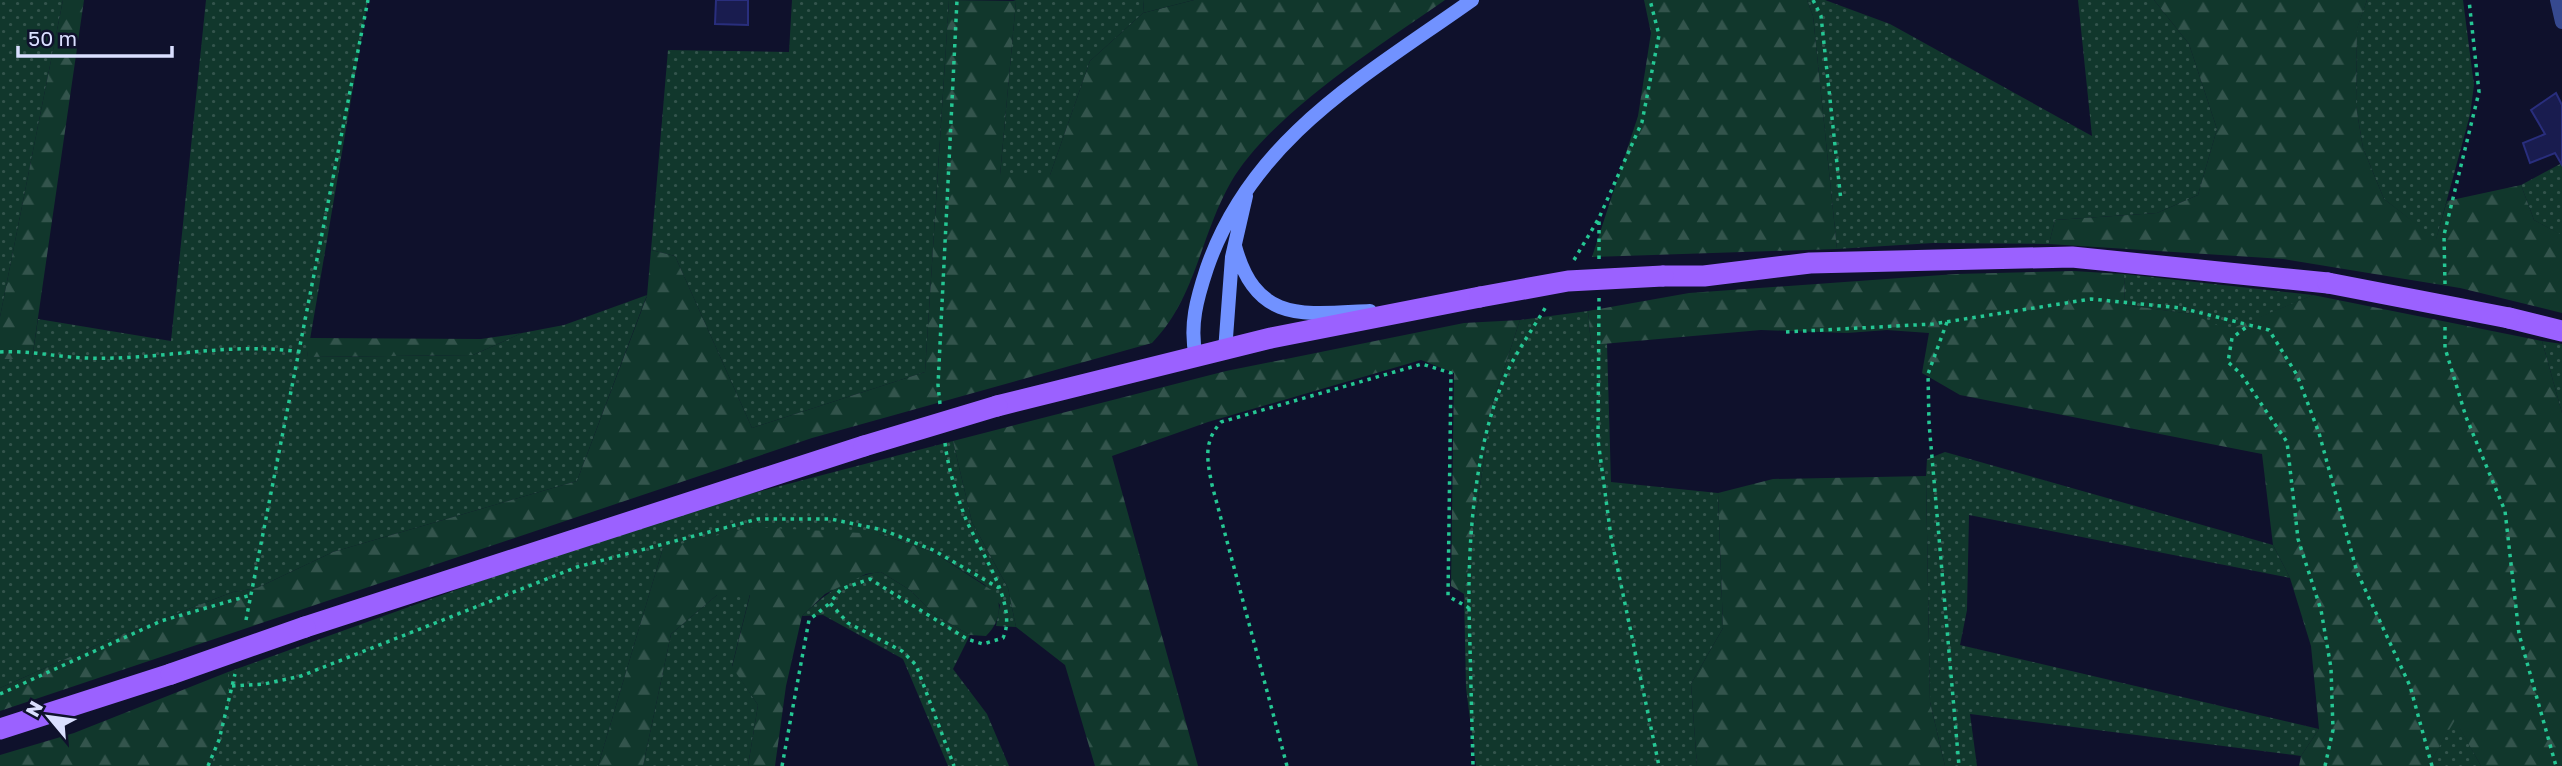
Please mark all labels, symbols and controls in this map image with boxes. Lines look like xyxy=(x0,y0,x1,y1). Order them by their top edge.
scale bar xyxy=(18,14,172,58)
text: 50 m xyxy=(28,25,77,51)
north arrow xyxy=(14,682,84,752)
text: N xyxy=(20,697,47,720)

